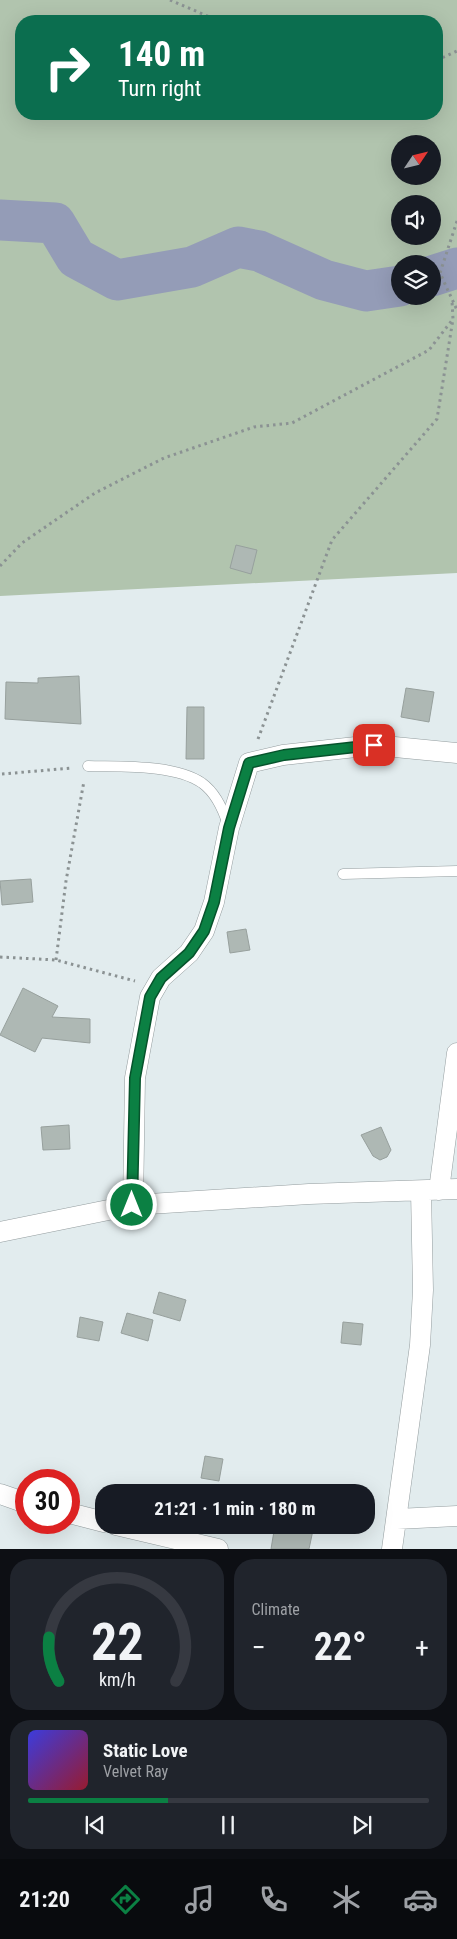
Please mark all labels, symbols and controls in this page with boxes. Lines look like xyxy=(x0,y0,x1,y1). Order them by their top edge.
text: 140 m xyxy=(118,34,205,75)
icon: right xyxy=(35,35,100,100)
text: Turn right xyxy=(118,76,201,101)
north arrow xyxy=(391,135,441,185)
map controls xyxy=(391,135,441,305)
button: sound xyxy=(391,195,441,245)
button: layers xyxy=(391,255,441,305)
pin xyxy=(353,724,395,766)
icon: arrive xyxy=(360,731,388,759)
position arrow xyxy=(105,1178,157,1230)
speed limit sign: 30 xyxy=(15,1469,80,1534)
text: 21:21 · 1 min · 180 m xyxy=(154,1497,316,1520)
text: Climate xyxy=(252,1600,300,1619)
text: 22 xyxy=(90,1612,143,1673)
text: 22° xyxy=(314,1625,367,1669)
text: − xyxy=(252,1631,266,1664)
text: + xyxy=(415,1631,429,1664)
text: km/h xyxy=(98,1669,135,1690)
text: Static Love xyxy=(103,1739,188,1762)
text: Velvet Ray xyxy=(103,1762,168,1781)
icon: previous xyxy=(81,1811,109,1839)
icon: pause xyxy=(214,1811,242,1839)
icon: next xyxy=(348,1811,376,1839)
icon: directions xyxy=(108,1882,143,1917)
icon: music xyxy=(182,1882,217,1917)
icon: phone xyxy=(256,1882,291,1917)
icon: climate xyxy=(329,1882,364,1917)
icon: car xyxy=(403,1882,438,1917)
text: 21:20 xyxy=(19,1887,70,1912)

